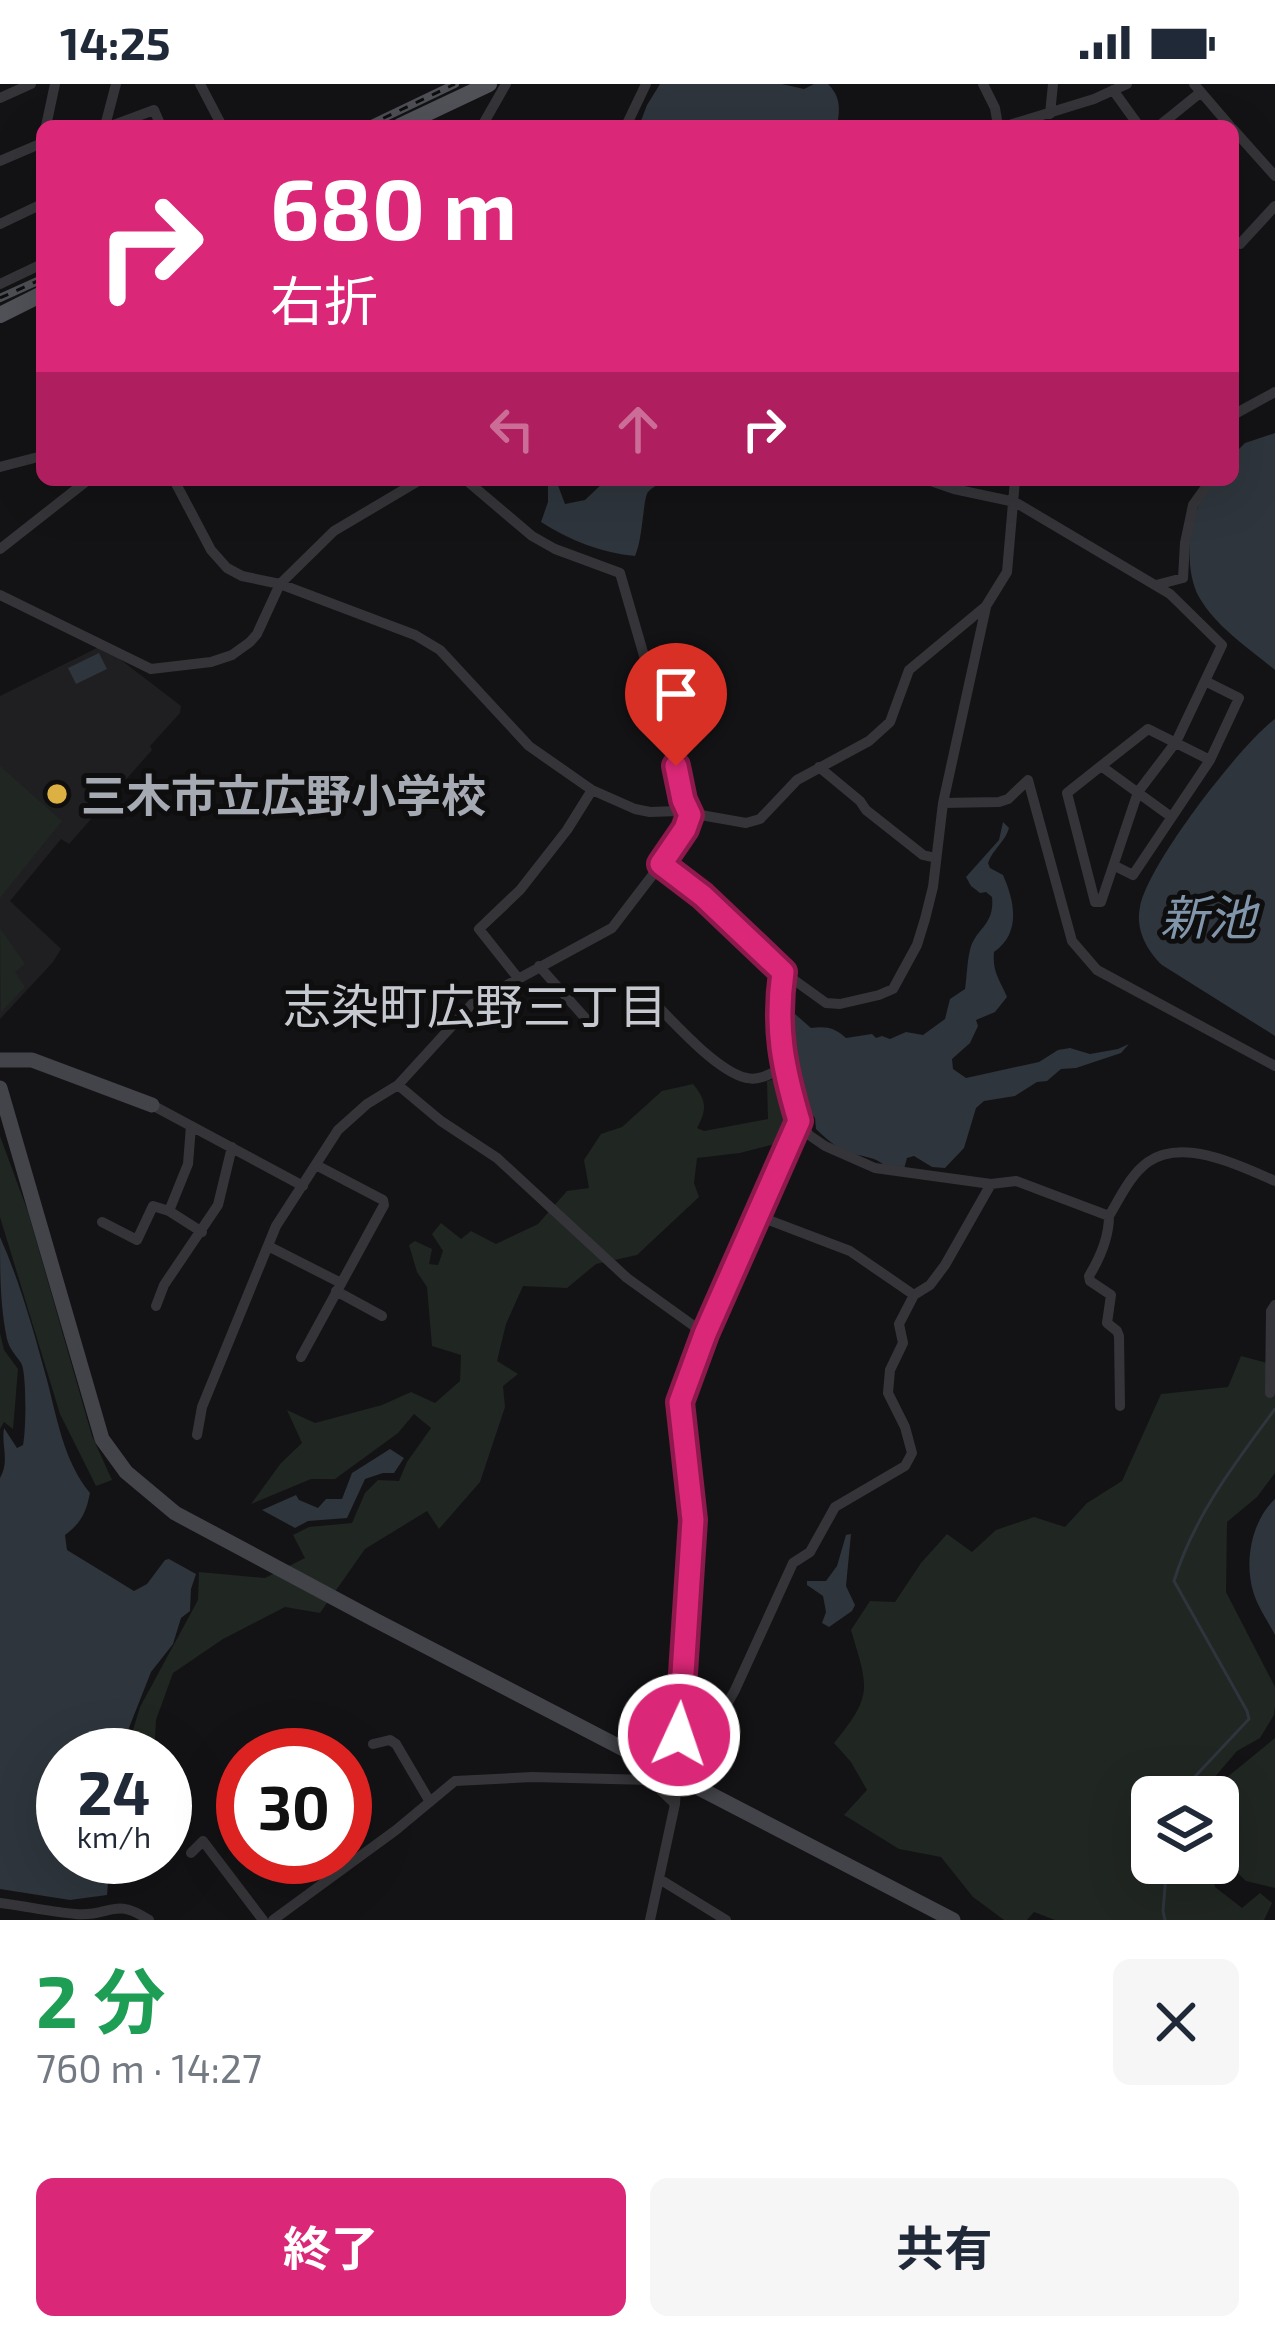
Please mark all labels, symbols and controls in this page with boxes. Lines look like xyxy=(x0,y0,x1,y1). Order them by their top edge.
text: 14:25 xyxy=(60,15,171,69)
text: 680 m xyxy=(270,156,517,257)
icon: right xyxy=(72,168,228,324)
text: 右折 xyxy=(270,267,378,332)
icon: left xyxy=(479,396,545,462)
icon: ahead xyxy=(605,396,671,462)
icon: right xyxy=(731,396,797,462)
pin xyxy=(625,643,727,766)
icon: arrive xyxy=(643,661,709,727)
place label: 三木市立広野小学校 xyxy=(81,767,486,821)
marker: 三木市立広野小学校 xyxy=(44,781,70,807)
water label: 新池 xyxy=(1160,887,1260,945)
district label: 志染町広野三丁目 xyxy=(283,976,667,1034)
position arrow xyxy=(616,1672,742,1798)
speed limit sign: 30 xyxy=(216,1728,372,1884)
text: 24 xyxy=(77,1755,151,1827)
map controls xyxy=(1131,1776,1239,1884)
button: layers xyxy=(1131,1776,1239,1884)
text: km/h xyxy=(77,1818,151,1854)
text: 2 分 xyxy=(36,1956,165,2042)
button: close xyxy=(1113,1959,1239,2085)
text: 760 m · 14:27 xyxy=(36,2044,262,2091)
button: 終了 xyxy=(36,2178,626,2316)
button: 共有 xyxy=(650,2178,1239,2316)

